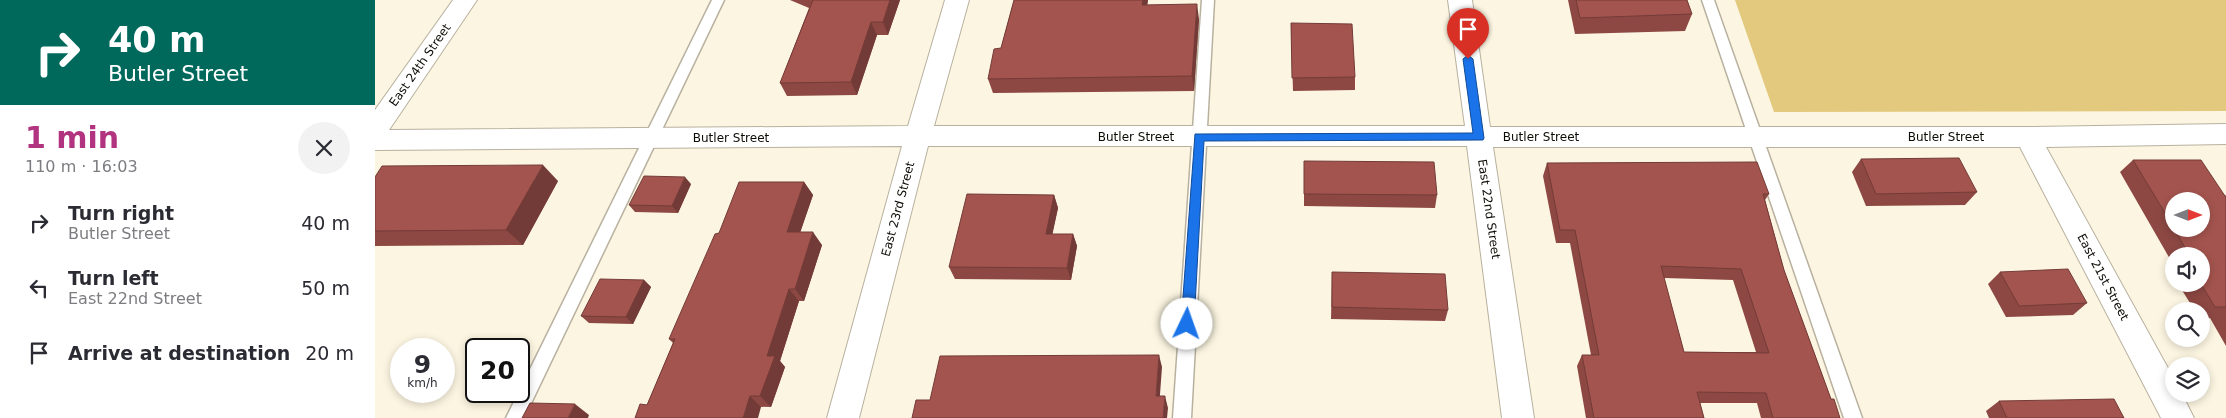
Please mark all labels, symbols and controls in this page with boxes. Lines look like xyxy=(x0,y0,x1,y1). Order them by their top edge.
pin xyxy=(1447,8,1489,59)
icon: arrive xyxy=(1454,15,1482,43)
icon: right xyxy=(25,20,90,85)
text: 40 m xyxy=(108,20,205,60)
street label: East 24th Street xyxy=(386,21,454,109)
text: Butler Street xyxy=(108,61,248,86)
text: 1 min xyxy=(25,120,119,155)
button: close xyxy=(298,122,350,174)
street label: Butler Street xyxy=(1098,130,1175,144)
street label: Butler Street xyxy=(1503,130,1580,144)
street label: Butler Street xyxy=(1908,130,1985,144)
street label: Butler Street xyxy=(693,131,770,145)
text: 110 m · 16:03 xyxy=(25,157,138,176)
street label: East 22nd Street xyxy=(1475,158,1503,260)
street label: East 23rd Street xyxy=(879,160,917,258)
north arrow xyxy=(2165,192,2210,238)
map controls xyxy=(2165,192,2210,402)
text: Turn right xyxy=(68,202,174,224)
icon: right xyxy=(25,209,53,237)
text: 40 m xyxy=(301,212,350,234)
text: Butler Street xyxy=(68,224,170,243)
street label: East 21st Street xyxy=(2074,231,2132,323)
button: sound xyxy=(2165,247,2210,292)
text: Turn left xyxy=(68,267,159,289)
icon: left xyxy=(25,274,53,302)
text: 50 m xyxy=(301,277,350,299)
text: East 22nd Street xyxy=(68,289,202,308)
position arrow xyxy=(1160,297,1212,349)
button: search xyxy=(2165,302,2210,347)
speed limit sign: 20 xyxy=(465,338,530,403)
icon: arrive xyxy=(25,339,53,367)
text: Arrive at destination xyxy=(68,342,290,364)
text: 20 m xyxy=(305,342,354,364)
text: 9 xyxy=(414,350,431,379)
button: layers xyxy=(2165,357,2210,402)
text: km/h xyxy=(407,376,438,390)

